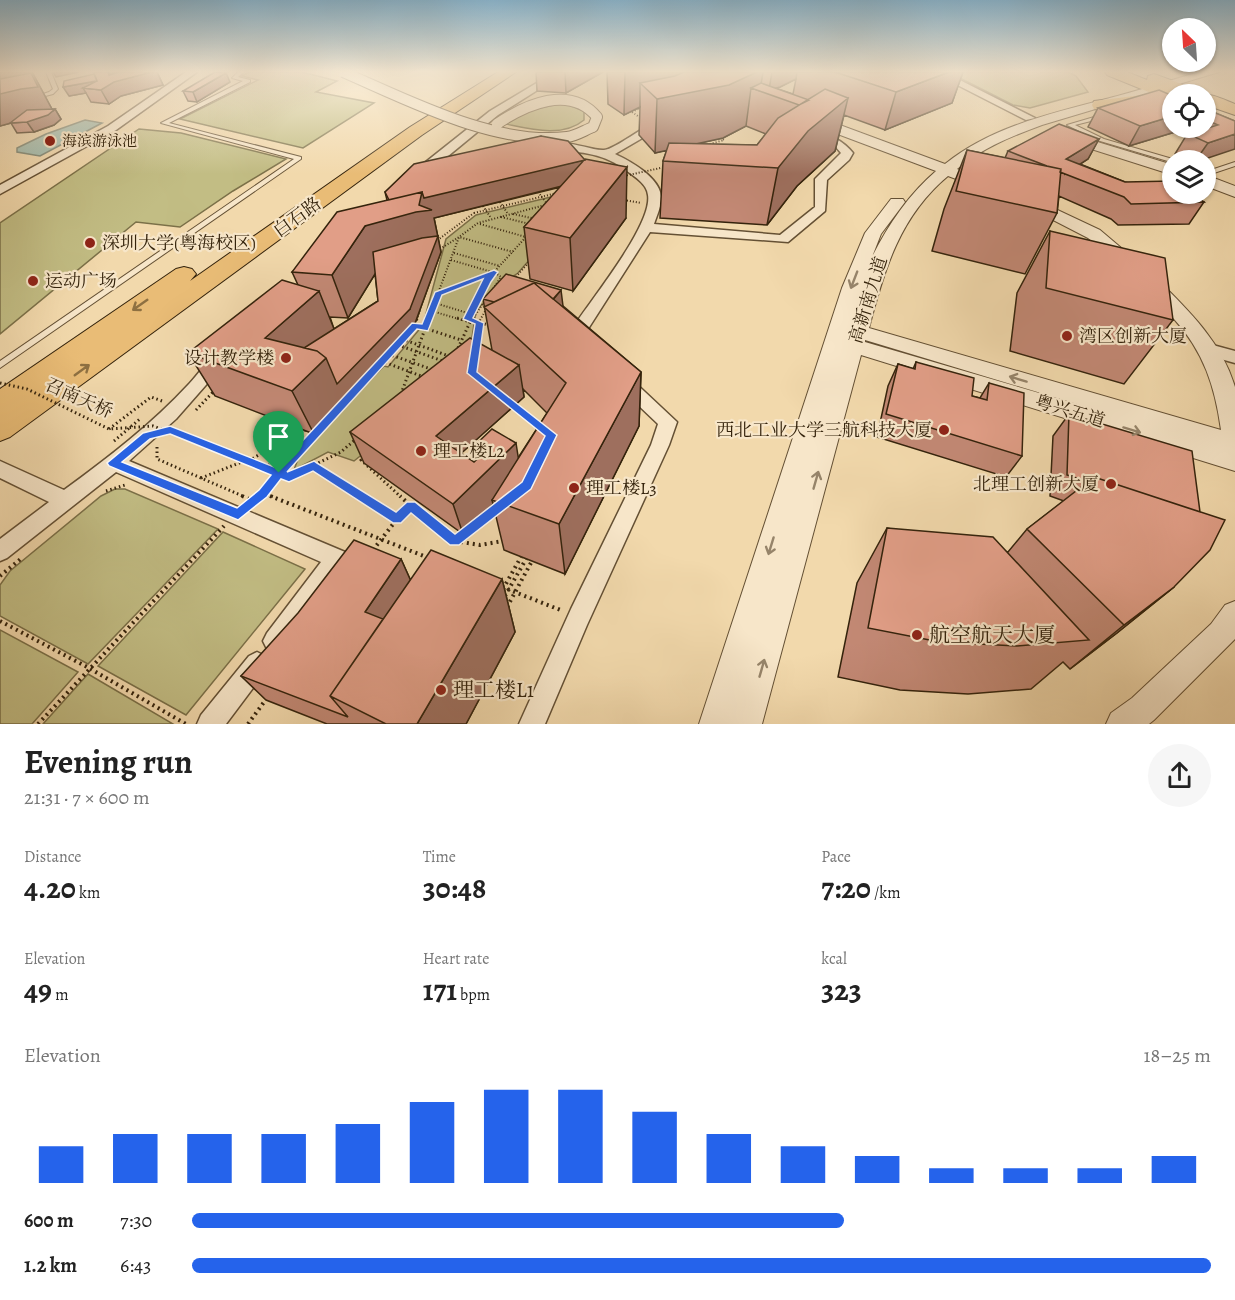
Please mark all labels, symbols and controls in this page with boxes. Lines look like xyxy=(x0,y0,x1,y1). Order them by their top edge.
north arrow xyxy=(1162,18,1216,72)
map controls xyxy=(1162,18,1216,204)
button: locate xyxy=(1162,84,1216,138)
place label: 海滨游泳池 xyxy=(62,131,137,151)
marker: 海滨游泳池 xyxy=(43,134,57,148)
button: layers xyxy=(1162,150,1216,204)
street label: 白石路 xyxy=(268,191,326,243)
place label: 深圳大学(粤海校区) xyxy=(102,231,256,255)
marker: 深圳大学(粤海校区) xyxy=(83,236,97,250)
street label: 高新南九道 xyxy=(843,253,893,347)
place label: 运动广场 xyxy=(45,269,117,293)
one-way arrow xyxy=(848,270,859,288)
marker: 运动广场 xyxy=(26,274,40,288)
one-way arrow xyxy=(132,299,148,311)
place label: 湾区创新大厦 xyxy=(1079,324,1187,348)
marker: 湾区创新大厦 xyxy=(1060,329,1074,343)
place label: 设计教学楼 xyxy=(184,346,274,370)
marker: 设计教学楼 xyxy=(279,351,293,365)
one-way arrow xyxy=(73,364,89,376)
street label: 召南天桥 xyxy=(41,372,117,424)
one-way arrow xyxy=(1009,373,1028,384)
street label: 粤兴五道 xyxy=(1032,389,1108,433)
pin xyxy=(253,411,304,473)
place label: 西北工业大学三航科技大厦 xyxy=(716,418,932,442)
icon: arrive xyxy=(262,420,295,453)
marker: 西北工业大学三航科技大厦 xyxy=(937,423,951,437)
one-way arrow xyxy=(1122,425,1141,436)
place label: 理工楼L2 xyxy=(433,439,505,463)
marker: 理工楼L2 xyxy=(414,444,428,458)
one-way arrow xyxy=(811,471,822,490)
place label: 北理工创新大厦 xyxy=(973,472,1099,496)
place label: 理工楼L3 xyxy=(586,476,657,500)
marker: 北理工创新大厦 xyxy=(1104,477,1118,491)
marker: 理工楼L3 xyxy=(567,481,581,495)
one-way arrow xyxy=(765,536,776,555)
place label: 航空航天大厦 xyxy=(929,621,1055,649)
marker: 航空航天大厦 xyxy=(910,628,924,642)
one-way arrow xyxy=(757,659,768,678)
place label: 理工楼L1 xyxy=(453,676,534,704)
marker: 理工楼L1 xyxy=(434,683,448,697)
text: Evening run xyxy=(24,739,193,784)
button: share xyxy=(1148,744,1211,807)
text: 21:31 · 7 × 600 m xyxy=(24,784,150,811)
text: Distance xyxy=(24,846,81,868)
text: Time xyxy=(423,846,456,868)
text: Pace xyxy=(821,846,851,868)
text: 4.20 xyxy=(24,868,76,908)
text: 30:48 xyxy=(423,868,486,908)
text: 7:20 xyxy=(821,868,871,908)
text: km xyxy=(76,882,100,904)
text: /km xyxy=(871,882,901,904)
text: Elevation xyxy=(24,948,85,970)
text: Heart rate xyxy=(423,948,489,970)
text: kcal xyxy=(821,948,847,970)
text: 49 xyxy=(24,970,52,1010)
text: 171 xyxy=(423,970,457,1010)
text: 323 xyxy=(821,970,862,1010)
text: m xyxy=(52,984,68,1006)
text: bpm xyxy=(457,984,490,1006)
text: Elevation xyxy=(24,1042,101,1069)
text: 18–25 m xyxy=(1144,1042,1211,1069)
text: 600 m xyxy=(24,1207,74,1234)
text: 7:30 xyxy=(120,1207,152,1234)
text: 1.2 km xyxy=(24,1252,77,1279)
text: 6:43 xyxy=(120,1252,151,1279)

